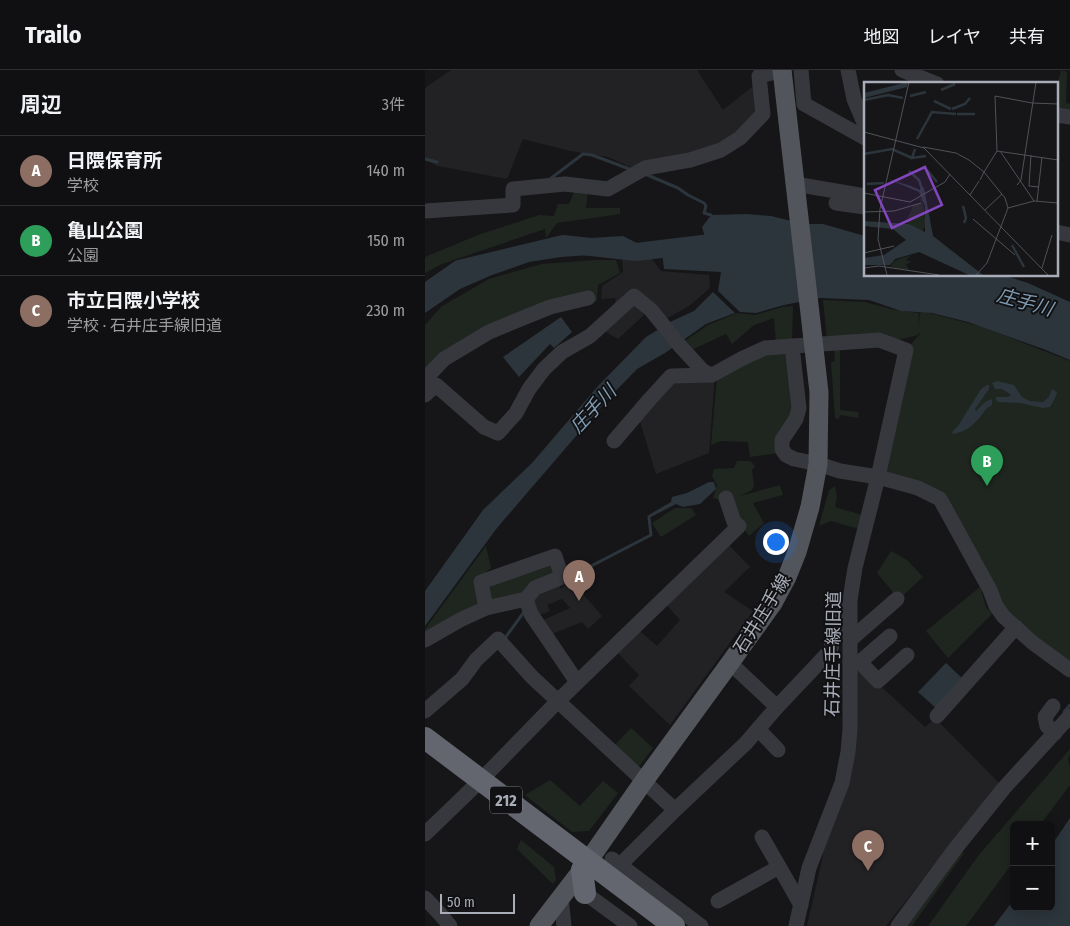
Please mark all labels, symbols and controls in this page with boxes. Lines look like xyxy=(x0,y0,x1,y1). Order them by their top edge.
text: Trailo xyxy=(25,21,82,49)
text: 地図 xyxy=(864,26,900,48)
text: レイヤ xyxy=(928,26,981,48)
text: 共有 xyxy=(1009,26,1045,48)
inset map xyxy=(864,82,1057,276)
text: 周辺 xyxy=(20,92,62,118)
text: 3件 xyxy=(382,95,405,114)
text: 日隈保育所 xyxy=(67,149,162,172)
text: A xyxy=(32,161,40,180)
text: 140 m xyxy=(367,161,405,180)
text: 学校 xyxy=(67,176,99,195)
text: 亀山公園 xyxy=(67,219,143,242)
text: B xyxy=(32,231,40,250)
text: 150 m xyxy=(367,231,405,250)
text: 公園 xyxy=(67,246,99,265)
water label: 庄手川 xyxy=(994,283,1057,321)
text: 市立日隈小学校 xyxy=(67,289,200,312)
text: C xyxy=(32,301,40,320)
text: 230 m xyxy=(366,301,405,320)
text: 学校 · 石井庄手線旧道 xyxy=(67,316,222,335)
water label: 庄手川 xyxy=(565,379,622,438)
pin: B xyxy=(971,445,1003,486)
your location xyxy=(763,529,789,555)
pin: A xyxy=(563,560,595,601)
street label: 石井庄手線 xyxy=(729,570,795,658)
street label: 石井庄手線旧道 xyxy=(821,591,845,717)
road number: 212 xyxy=(490,786,522,814)
map controls xyxy=(1010,821,1055,911)
button: + xyxy=(1010,821,1055,866)
pin: C xyxy=(852,830,884,871)
button: − xyxy=(1010,866,1055,911)
scale bar xyxy=(440,891,515,914)
text: 50 m xyxy=(447,894,475,911)

